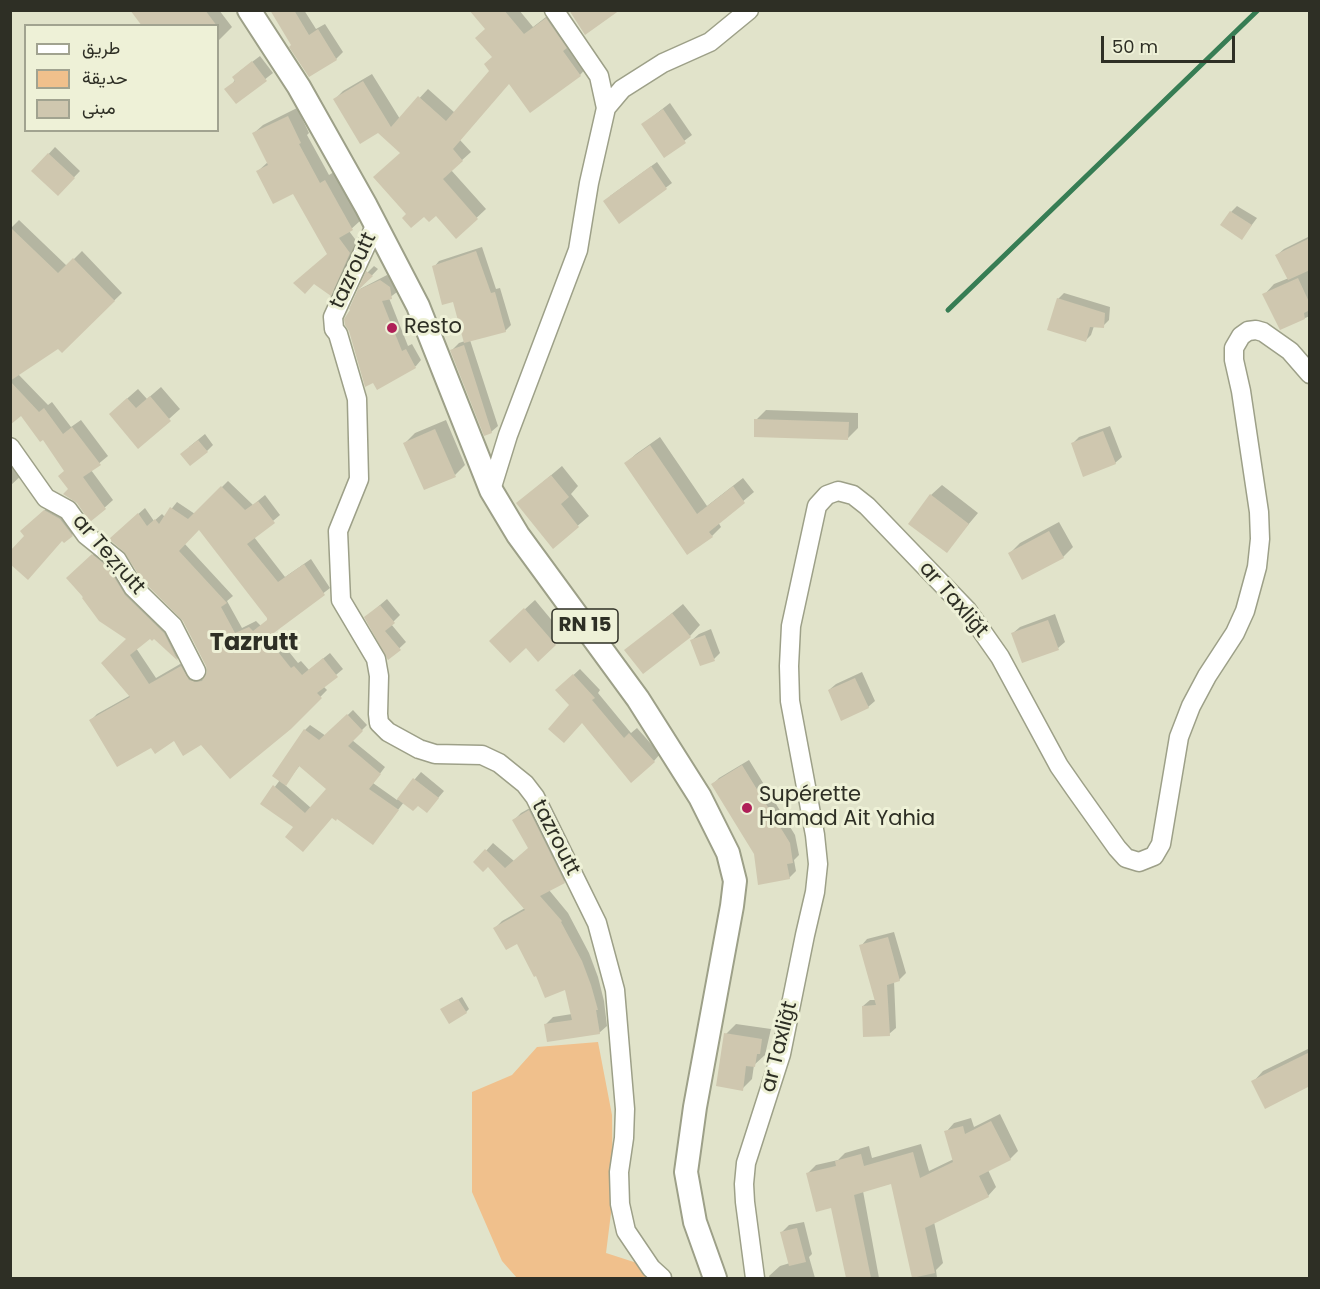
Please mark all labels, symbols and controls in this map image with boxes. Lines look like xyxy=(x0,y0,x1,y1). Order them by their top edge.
legend xyxy=(24,24,219,132)
scale bar xyxy=(1104,24,1238,62)
text: 50 m xyxy=(1112,34,1158,59)
text: طريق xyxy=(82,35,120,60)
text: حديقة xyxy=(82,65,128,90)
text: مبنى xyxy=(82,95,116,120)
street label: tazroutt xyxy=(325,229,383,313)
place label: Resto xyxy=(404,315,462,341)
marker: Resto xyxy=(385,321,399,335)
street label: ar Teẓṛutt xyxy=(66,510,150,600)
street label: ar Taxliǧt xyxy=(913,557,993,643)
road number: RN 15 xyxy=(552,609,618,643)
district label: Tazrutt xyxy=(210,630,298,658)
place label: Supérette Hamad Ait Yahia xyxy=(759,783,935,833)
street label: tazroutt xyxy=(525,796,585,880)
marker: Supérette Hamad Ait Yahia xyxy=(740,801,754,815)
street label: ar Taxliǧt xyxy=(757,999,803,1095)

